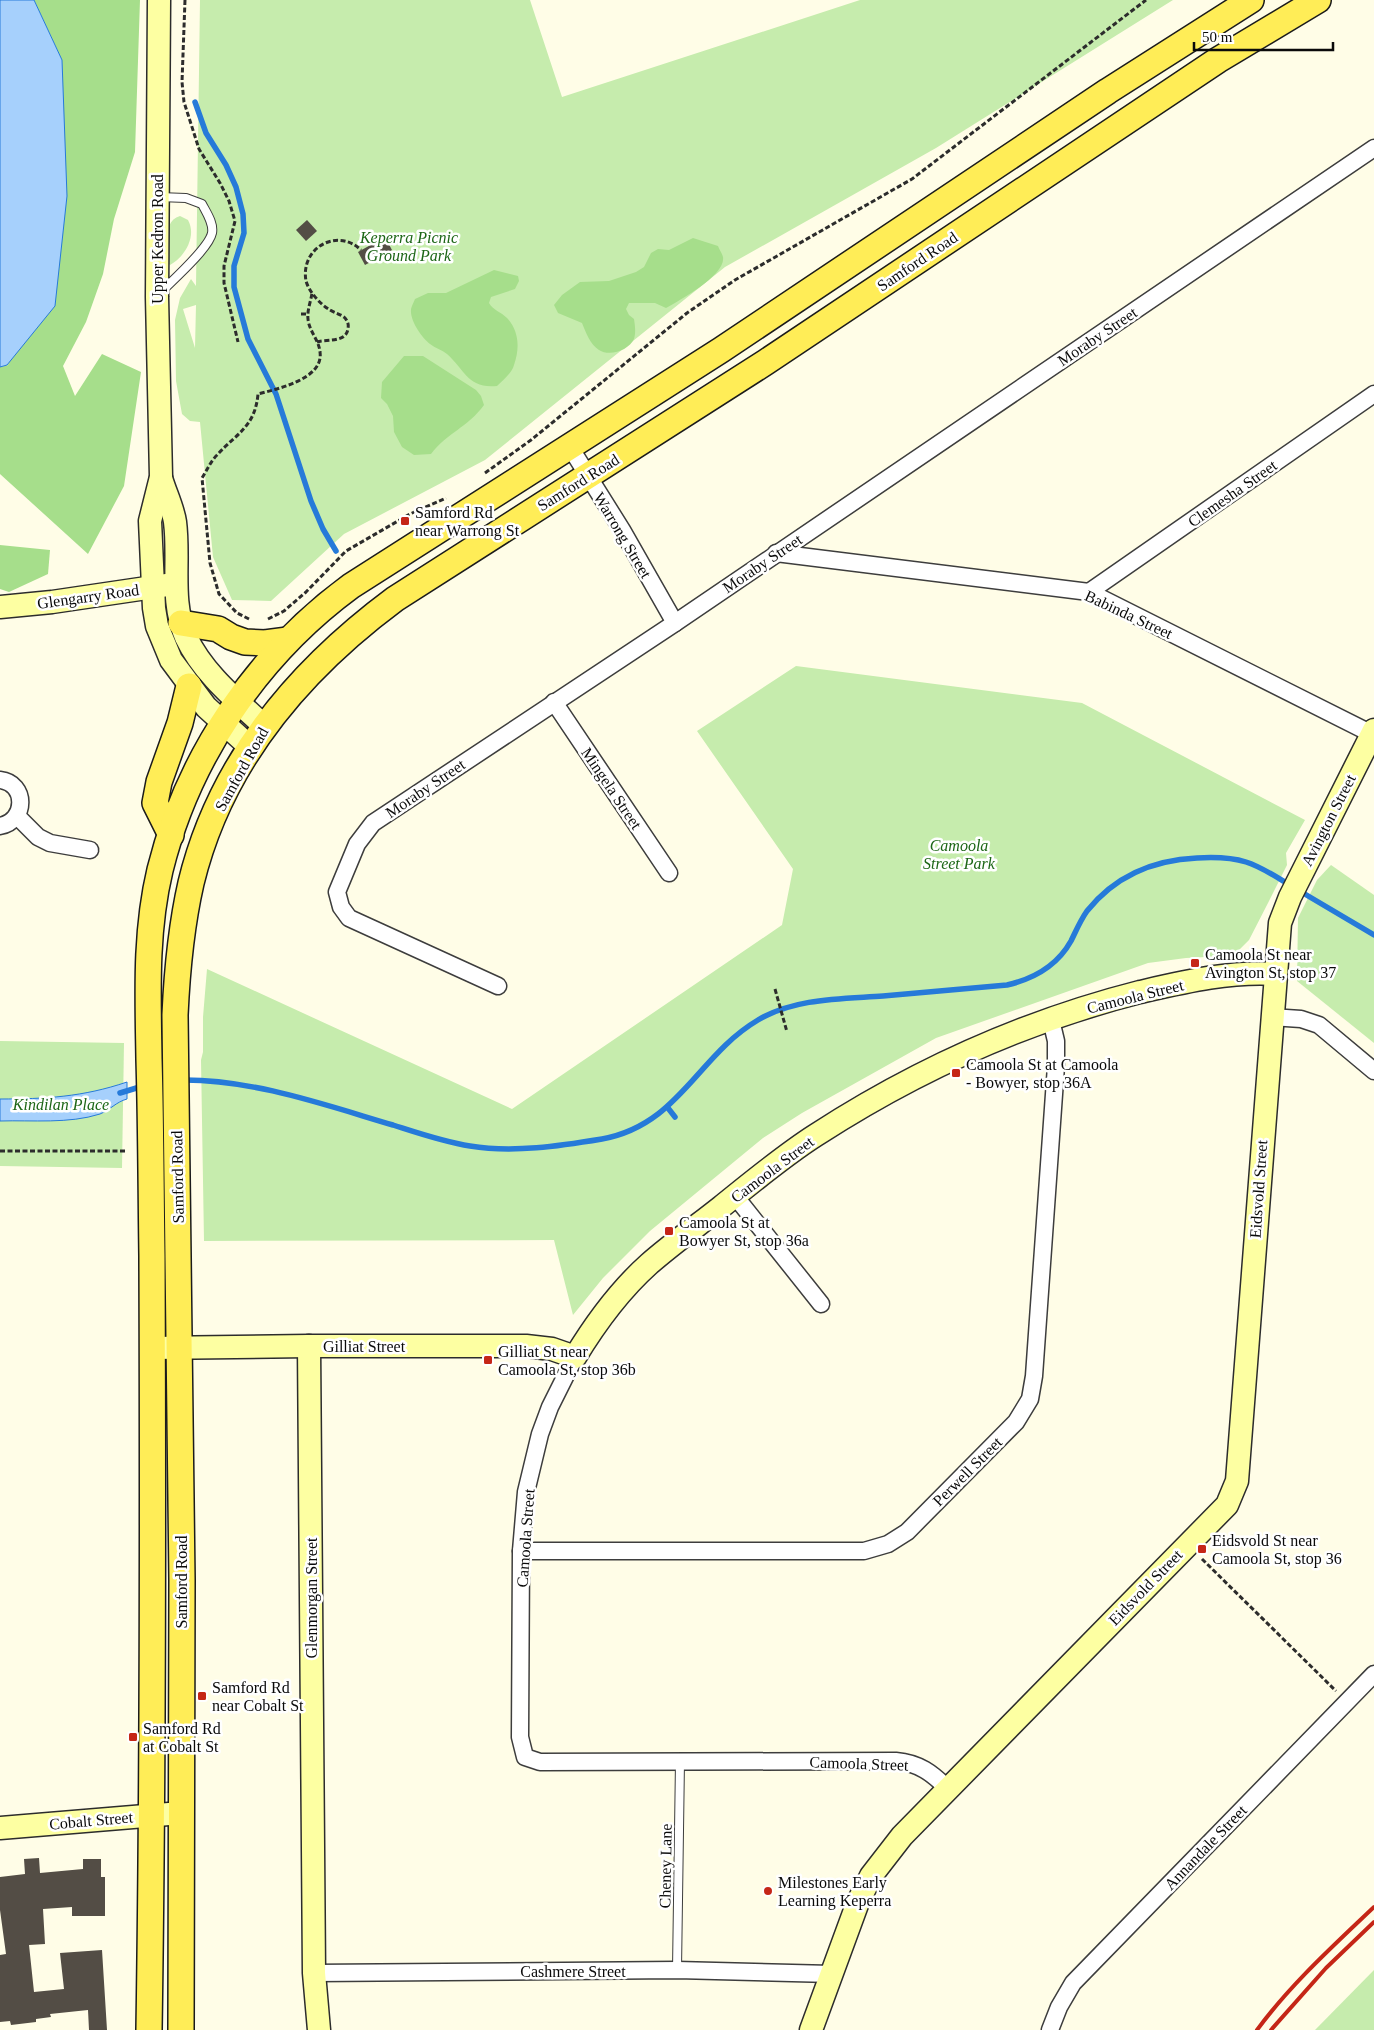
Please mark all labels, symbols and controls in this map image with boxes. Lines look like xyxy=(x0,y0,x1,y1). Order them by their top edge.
scale bar xyxy=(1194,20,1333,52)
text: 50 m xyxy=(1202,29,1233,45)
street label: Upper Kedron Road xyxy=(149,174,167,304)
street label: Samford Road xyxy=(874,228,961,294)
park label: Keperra Picnic Ground Park xyxy=(359,229,458,264)
street label: Moraby Street xyxy=(1054,303,1141,370)
street label: Samford Road xyxy=(534,451,622,514)
street label: Clemesha Street xyxy=(1185,456,1280,530)
street label: Warrong Street xyxy=(589,489,655,582)
place label: Samford Rd near Warrong St xyxy=(415,504,520,540)
marker: Samford Rd near Warrong St xyxy=(399,515,411,527)
street label: Moraby Street xyxy=(719,530,806,597)
street label: Glengarry Road xyxy=(36,581,140,613)
street label: Babinda Street xyxy=(1082,587,1176,642)
street label: Samford Road xyxy=(211,725,271,814)
street label: Mingela Street xyxy=(577,744,645,833)
street label: Moraby Street xyxy=(382,755,469,822)
street label: Avington Street xyxy=(1298,771,1360,869)
park label: Camoola Street Park xyxy=(923,837,996,872)
place label: Camoola St near Avington St, stop 37 xyxy=(1205,946,1336,982)
marker: Camoola St near Avington St, stop 37 xyxy=(1189,957,1201,969)
street label: Camoola Street xyxy=(1085,976,1186,1017)
place label: Camoola St at Camoola - Bowyer, stop 36A xyxy=(966,1056,1118,1092)
marker: Camoola St at Camoola - Bowyer, stop 36A xyxy=(950,1067,962,1079)
park label: Kindilan Place xyxy=(12,1096,109,1113)
street label: Samford Road xyxy=(168,1130,187,1224)
street label: Camoola Street xyxy=(728,1132,817,1206)
street label: Eidsvold Street xyxy=(1247,1139,1270,1239)
place label: Camoola St at Bowyer St, stop 36a xyxy=(679,1214,809,1250)
marker: Camoola St at Bowyer St, stop 36a xyxy=(663,1225,675,1237)
street label: Gilliat Street xyxy=(323,1338,406,1355)
place label: Gilliat St near Camoola St, stop 36b xyxy=(498,1343,636,1379)
marker: Gilliat St near Camoola St, stop 36b xyxy=(482,1354,494,1366)
street label: Perwell Street xyxy=(929,1433,1006,1509)
street label: Camoola Street xyxy=(514,1487,537,1588)
place label: Eidsvold St near Camoola St, stop 36 xyxy=(1212,1532,1342,1568)
street label: Samford Road xyxy=(173,1536,190,1628)
street label: Glenmorgan Street xyxy=(303,1537,321,1659)
marker: Eidsvold St near Camoola St, stop 36 xyxy=(1196,1543,1208,1555)
street label: Eidsvold Street xyxy=(1105,1546,1186,1629)
place label: Samford Rd near Cobalt St xyxy=(212,1679,304,1714)
marker: Samford Rd near Cobalt St xyxy=(196,1690,208,1702)
place label: Samford Rd at Cobalt St xyxy=(143,1720,221,1755)
marker: Samford Rd at Cobalt St xyxy=(127,1731,139,1743)
street label: Camoola Street xyxy=(809,1753,909,1774)
street label: Annandale Street xyxy=(1161,1801,1250,1893)
street label: Cobalt Street xyxy=(48,1808,134,1833)
street label: Cheney Lane xyxy=(656,1823,676,1909)
place label: Milestones Early Learning Keperra xyxy=(778,1874,891,1910)
marker: Milestones Early Learning Keperra xyxy=(762,1885,774,1897)
street label: Cashmere Street xyxy=(520,1963,626,1980)

